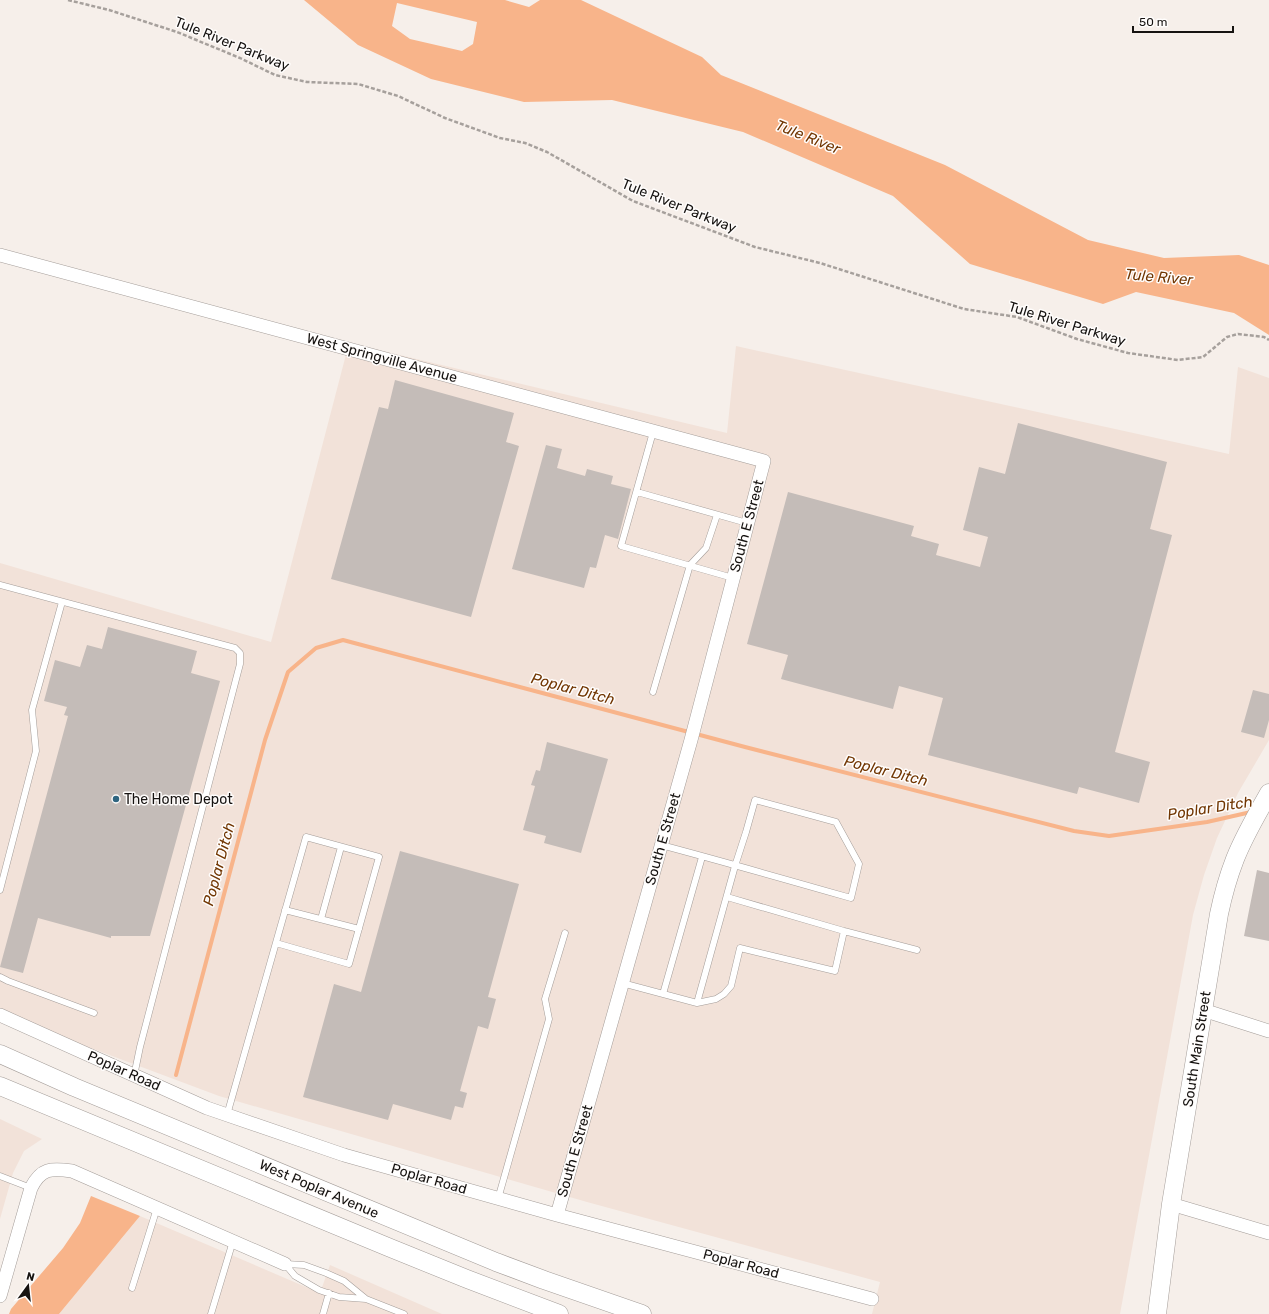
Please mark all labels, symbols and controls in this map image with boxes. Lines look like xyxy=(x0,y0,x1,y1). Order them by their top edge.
scale bar xyxy=(1133,8,1233,34)
street label: Tule River Parkway xyxy=(172,13,292,75)
text: 50 m xyxy=(1139,15,1167,29)
water label: Tule River xyxy=(773,116,844,159)
street label: Tule River Parkway xyxy=(619,175,739,237)
water label: Tule River xyxy=(1124,265,1195,289)
street label: Tule River Parkway xyxy=(1006,298,1128,350)
street label: West Springville Avenue xyxy=(305,330,459,386)
street label: South E Street xyxy=(726,477,768,574)
water label: Poplar Ditch xyxy=(529,669,617,709)
water label: Poplar Ditch xyxy=(842,752,930,790)
place label: The Home Depot xyxy=(124,791,233,808)
street label: South E Street xyxy=(642,791,684,887)
water label: Poplar Ditch xyxy=(1166,792,1254,824)
marker: The Home Depot xyxy=(111,794,121,804)
water label: Poplar Ditch xyxy=(199,820,239,908)
street label: South Main Street xyxy=(1179,989,1215,1108)
street label: Poplar Road xyxy=(85,1047,163,1095)
street label: South E Street xyxy=(554,1103,596,1199)
street label: West Poplar Avenue xyxy=(257,1156,382,1222)
street label: Poplar Road xyxy=(389,1160,469,1198)
street label: Poplar Road xyxy=(701,1246,781,1282)
north arrow xyxy=(8,1266,48,1306)
text: N xyxy=(25,1270,36,1284)

